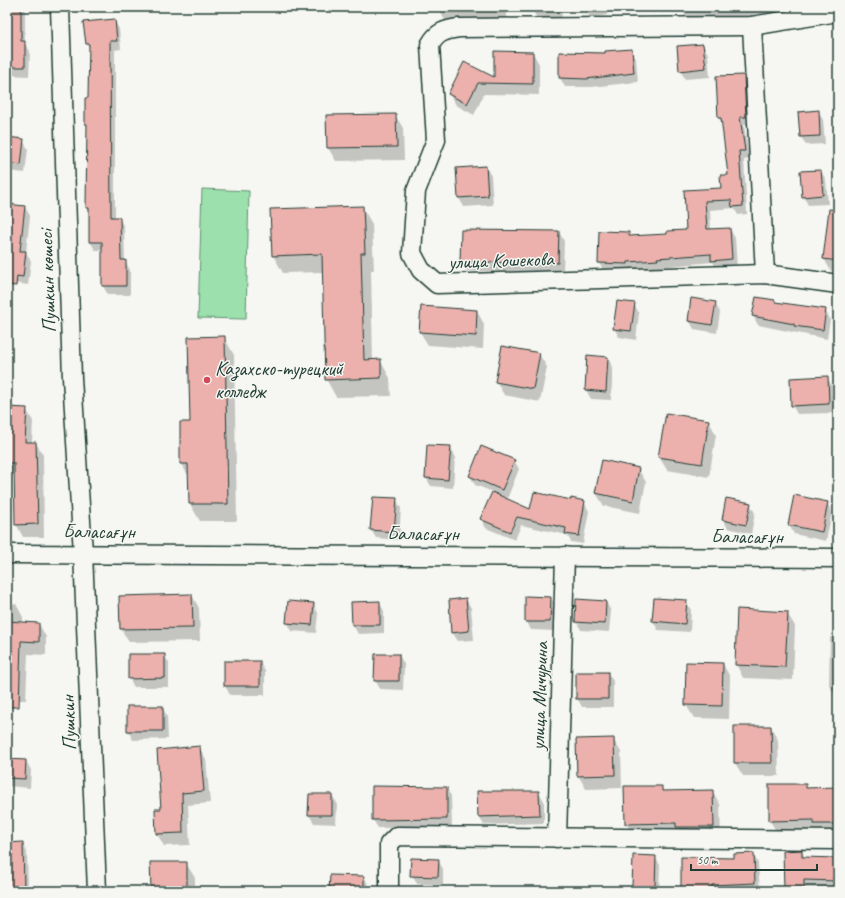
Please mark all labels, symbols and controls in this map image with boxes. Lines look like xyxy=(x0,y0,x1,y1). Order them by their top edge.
street label: Пушкин көшесі xyxy=(33,227,62,333)
street label: улица Кошекова xyxy=(447,246,555,275)
place label: Казахско-турецкий колледж xyxy=(215,356,345,404)
marker: Казахско-турецкий колледж xyxy=(202,375,212,385)
street label: Баласағұн xyxy=(63,519,137,544)
street label: Баласағұн xyxy=(387,521,461,546)
street label: Баласағұн xyxy=(711,524,785,549)
street label: улица Мичурина xyxy=(525,640,554,752)
street label: Пушкин xyxy=(55,693,82,751)
scale bar xyxy=(691,846,817,872)
text: 50 m xyxy=(697,852,719,868)

